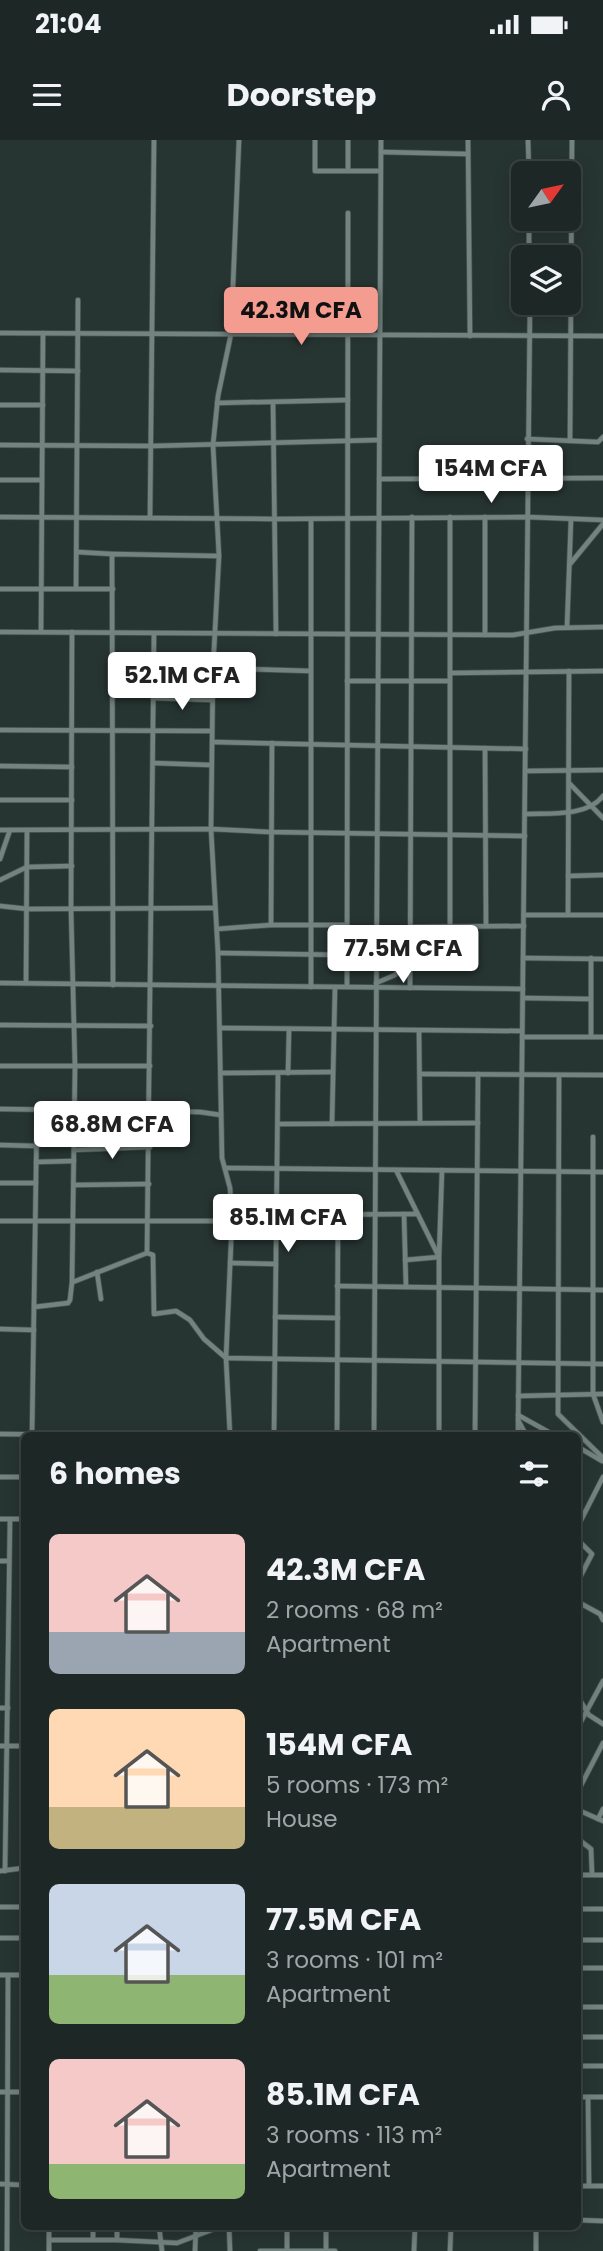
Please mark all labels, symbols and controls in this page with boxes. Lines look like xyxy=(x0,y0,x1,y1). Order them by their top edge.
text: 21:04 xyxy=(35,6,102,42)
text: Doorstep xyxy=(226,72,377,117)
icon: menu xyxy=(28,76,66,114)
icon: person xyxy=(537,76,575,114)
north arrow xyxy=(511,161,581,231)
map controls xyxy=(511,161,581,315)
button: layers xyxy=(511,245,581,315)
pin: 42.3M CFA xyxy=(221,288,381,347)
text: 42.3M CFA xyxy=(240,294,362,326)
pin: 154M CFA xyxy=(419,446,563,505)
text: 154M CFA xyxy=(435,452,547,484)
pin: 52.1M CFA xyxy=(102,652,262,712)
text: 52.1M CFA xyxy=(124,659,240,691)
pin: 77.5M CFA xyxy=(323,926,483,985)
text: 77.5M CFA xyxy=(343,932,463,964)
pin: 68.8M CFA xyxy=(32,1102,192,1161)
text: 68.8M CFA xyxy=(50,1108,174,1140)
pin: 85.1M CFA xyxy=(208,1194,368,1254)
text: 85.1M CFA xyxy=(229,1201,347,1233)
text: 6 homes xyxy=(49,1452,181,1495)
icon: filters xyxy=(515,1455,553,1493)
text: 42.3M CFA xyxy=(266,1548,425,1591)
icon: home xyxy=(105,1562,189,1646)
text: 2 rooms · 68 m² xyxy=(266,1594,443,1626)
text: Apartment xyxy=(266,1628,391,1660)
text: 154M CFA xyxy=(266,1723,412,1766)
icon: home xyxy=(105,1737,189,1821)
text: 5 rooms · 173 m² xyxy=(266,1769,448,1801)
text: House xyxy=(266,1803,338,1835)
text: 77.5M CFA xyxy=(266,1898,421,1941)
icon: home xyxy=(105,1912,189,1996)
text: 3 rooms · 101 m² xyxy=(266,1944,443,1976)
text: Apartment xyxy=(266,1978,391,2010)
text: 85.1M CFA xyxy=(266,2073,420,2116)
icon: home xyxy=(105,2087,189,2171)
text: 3 rooms · 113 m² xyxy=(266,2119,442,2151)
text: Apartment xyxy=(266,2153,391,2185)

